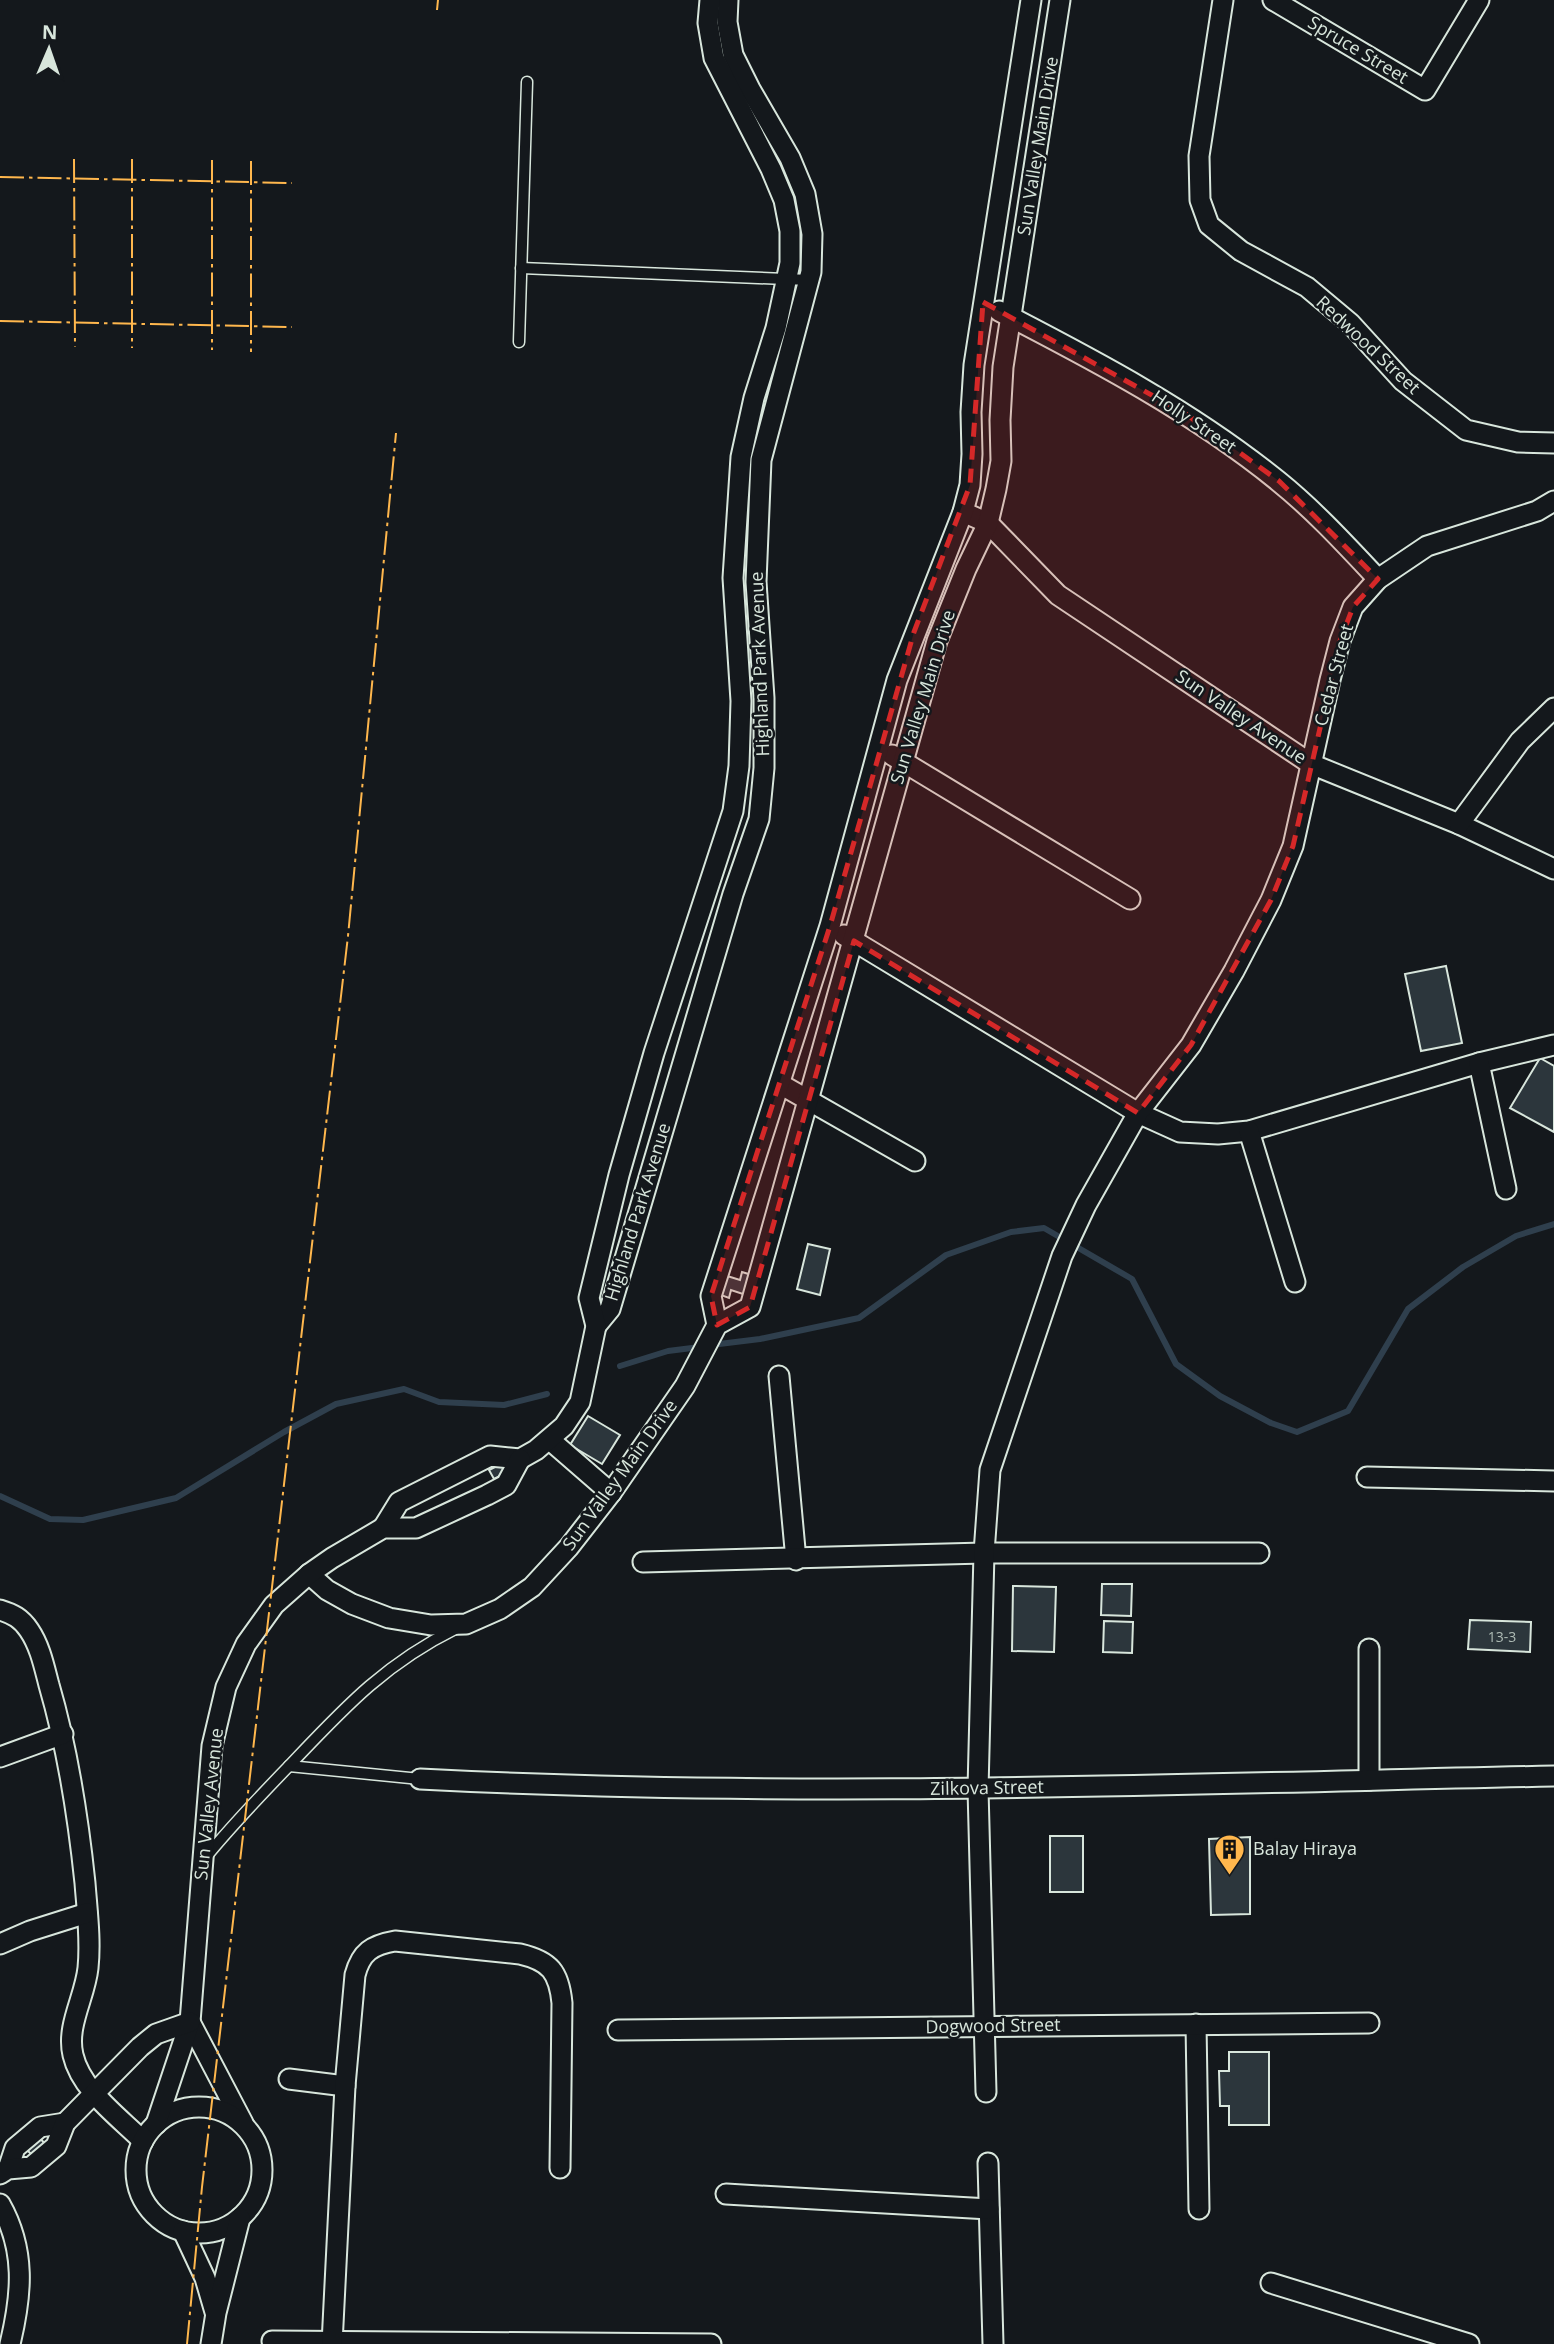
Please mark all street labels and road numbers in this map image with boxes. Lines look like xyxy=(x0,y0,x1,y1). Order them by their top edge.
street label: Spruce Street xyxy=(1304,10,1413,89)
street label: Sun Valley Main Drive xyxy=(1011,55,1063,237)
street label: Redwood Street xyxy=(1312,290,1426,399)
street label: Holly Street xyxy=(1148,384,1242,458)
street label: Highland Park Avenue xyxy=(744,571,774,757)
street label: Sun Valley Main Drive xyxy=(884,607,960,787)
street label: Cedar Street xyxy=(1308,621,1358,728)
street label: Sun Valley Avenue xyxy=(1171,663,1312,769)
street label: Highland Park Avenue xyxy=(599,1120,676,1304)
street label: Sun Valley Main Drive xyxy=(556,1394,682,1555)
street label: Sun Valley Avenue xyxy=(188,1727,228,1881)
street label: Zilkova Street xyxy=(930,1774,1044,1800)
street label: Dogwood Street xyxy=(925,2012,1061,2038)

